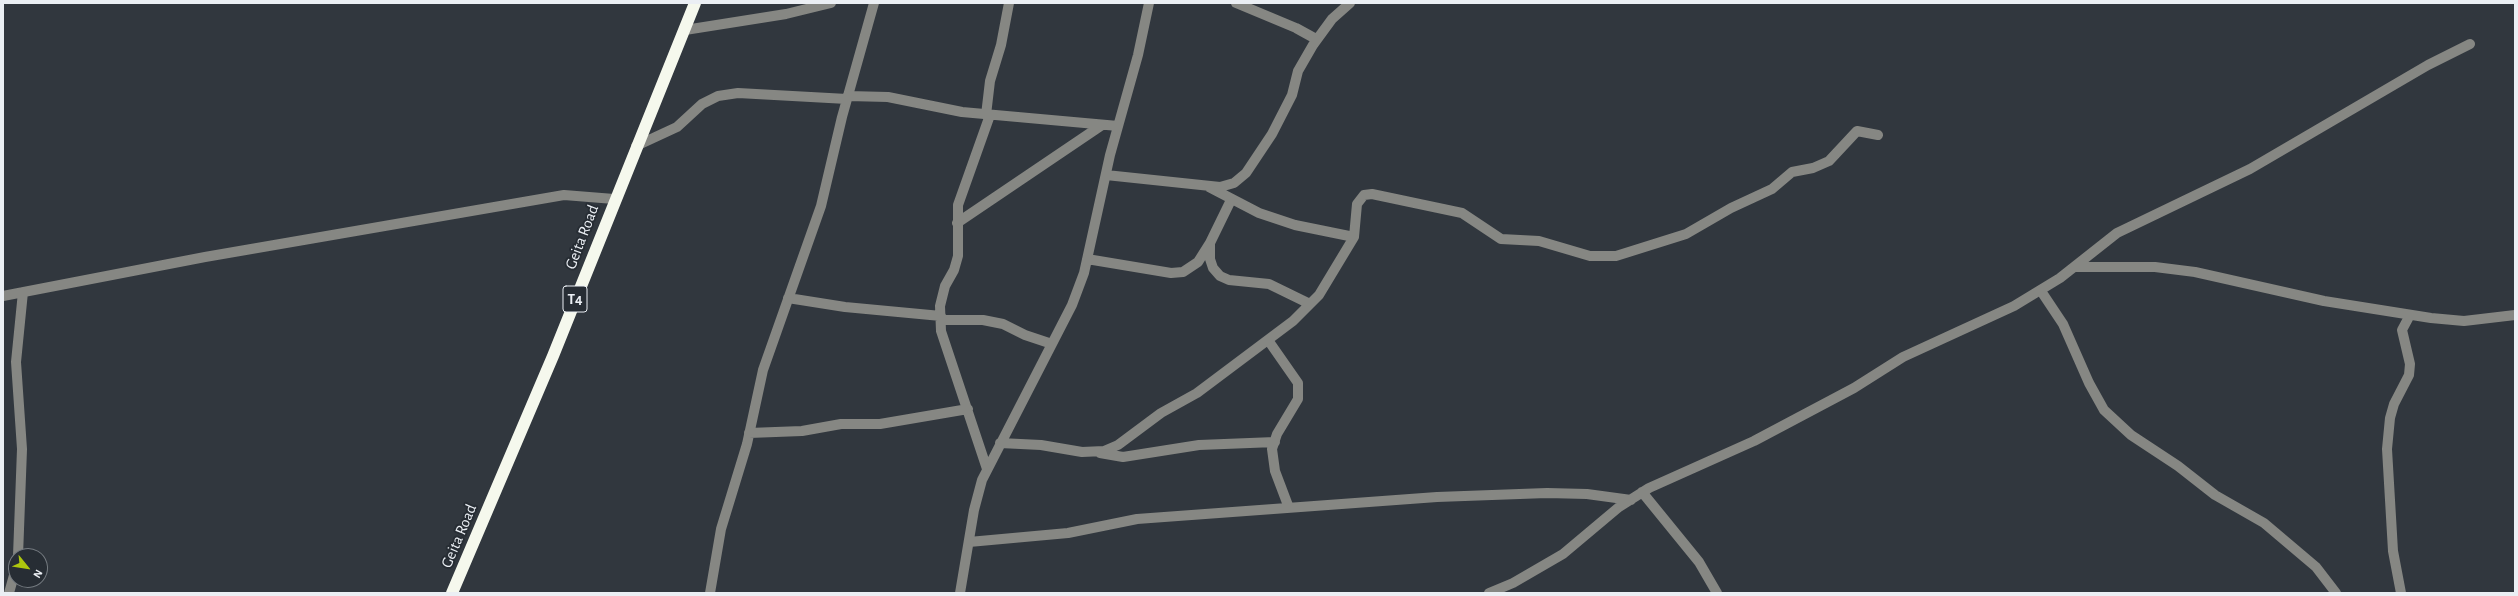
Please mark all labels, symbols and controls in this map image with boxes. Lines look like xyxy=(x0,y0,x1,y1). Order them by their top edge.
street label: Geita Road xyxy=(561,202,603,272)
road number: T4 xyxy=(563,286,587,312)
street label: Geita Road xyxy=(437,501,481,571)
north arrow xyxy=(8,548,48,588)
text: N xyxy=(31,568,45,580)

